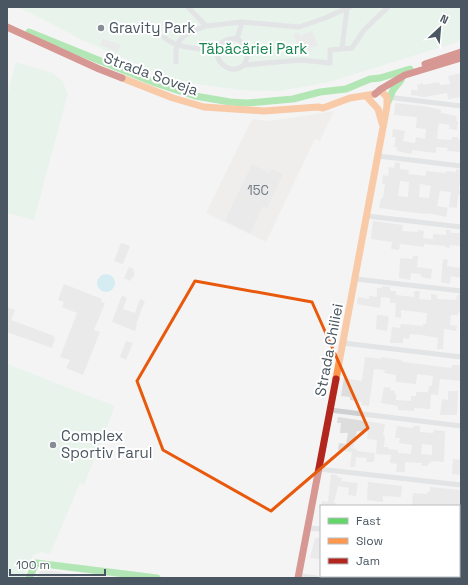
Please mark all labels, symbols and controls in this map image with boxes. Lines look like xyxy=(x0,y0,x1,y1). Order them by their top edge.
north arrow xyxy=(420,8,460,48)
text: N xyxy=(438,11,451,27)
place label: Gravity Park xyxy=(109,18,195,37)
marker: Gravity Park xyxy=(96,23,106,33)
park label: Tăbăcăriei Park xyxy=(199,39,307,58)
street label: Strada Soveja xyxy=(101,48,201,100)
house number: 15C xyxy=(247,182,269,199)
street label: Strada Chiliei xyxy=(310,302,347,398)
place label: Complex Sportiv Farul xyxy=(61,426,152,462)
marker: Complex Sportiv Farul xyxy=(48,440,58,450)
legend xyxy=(320,505,460,577)
text: Fast xyxy=(356,513,381,529)
text: Slow xyxy=(356,533,383,549)
scale bar xyxy=(10,551,105,577)
text: Jam xyxy=(356,553,380,569)
text: 100 m xyxy=(16,557,50,573)

